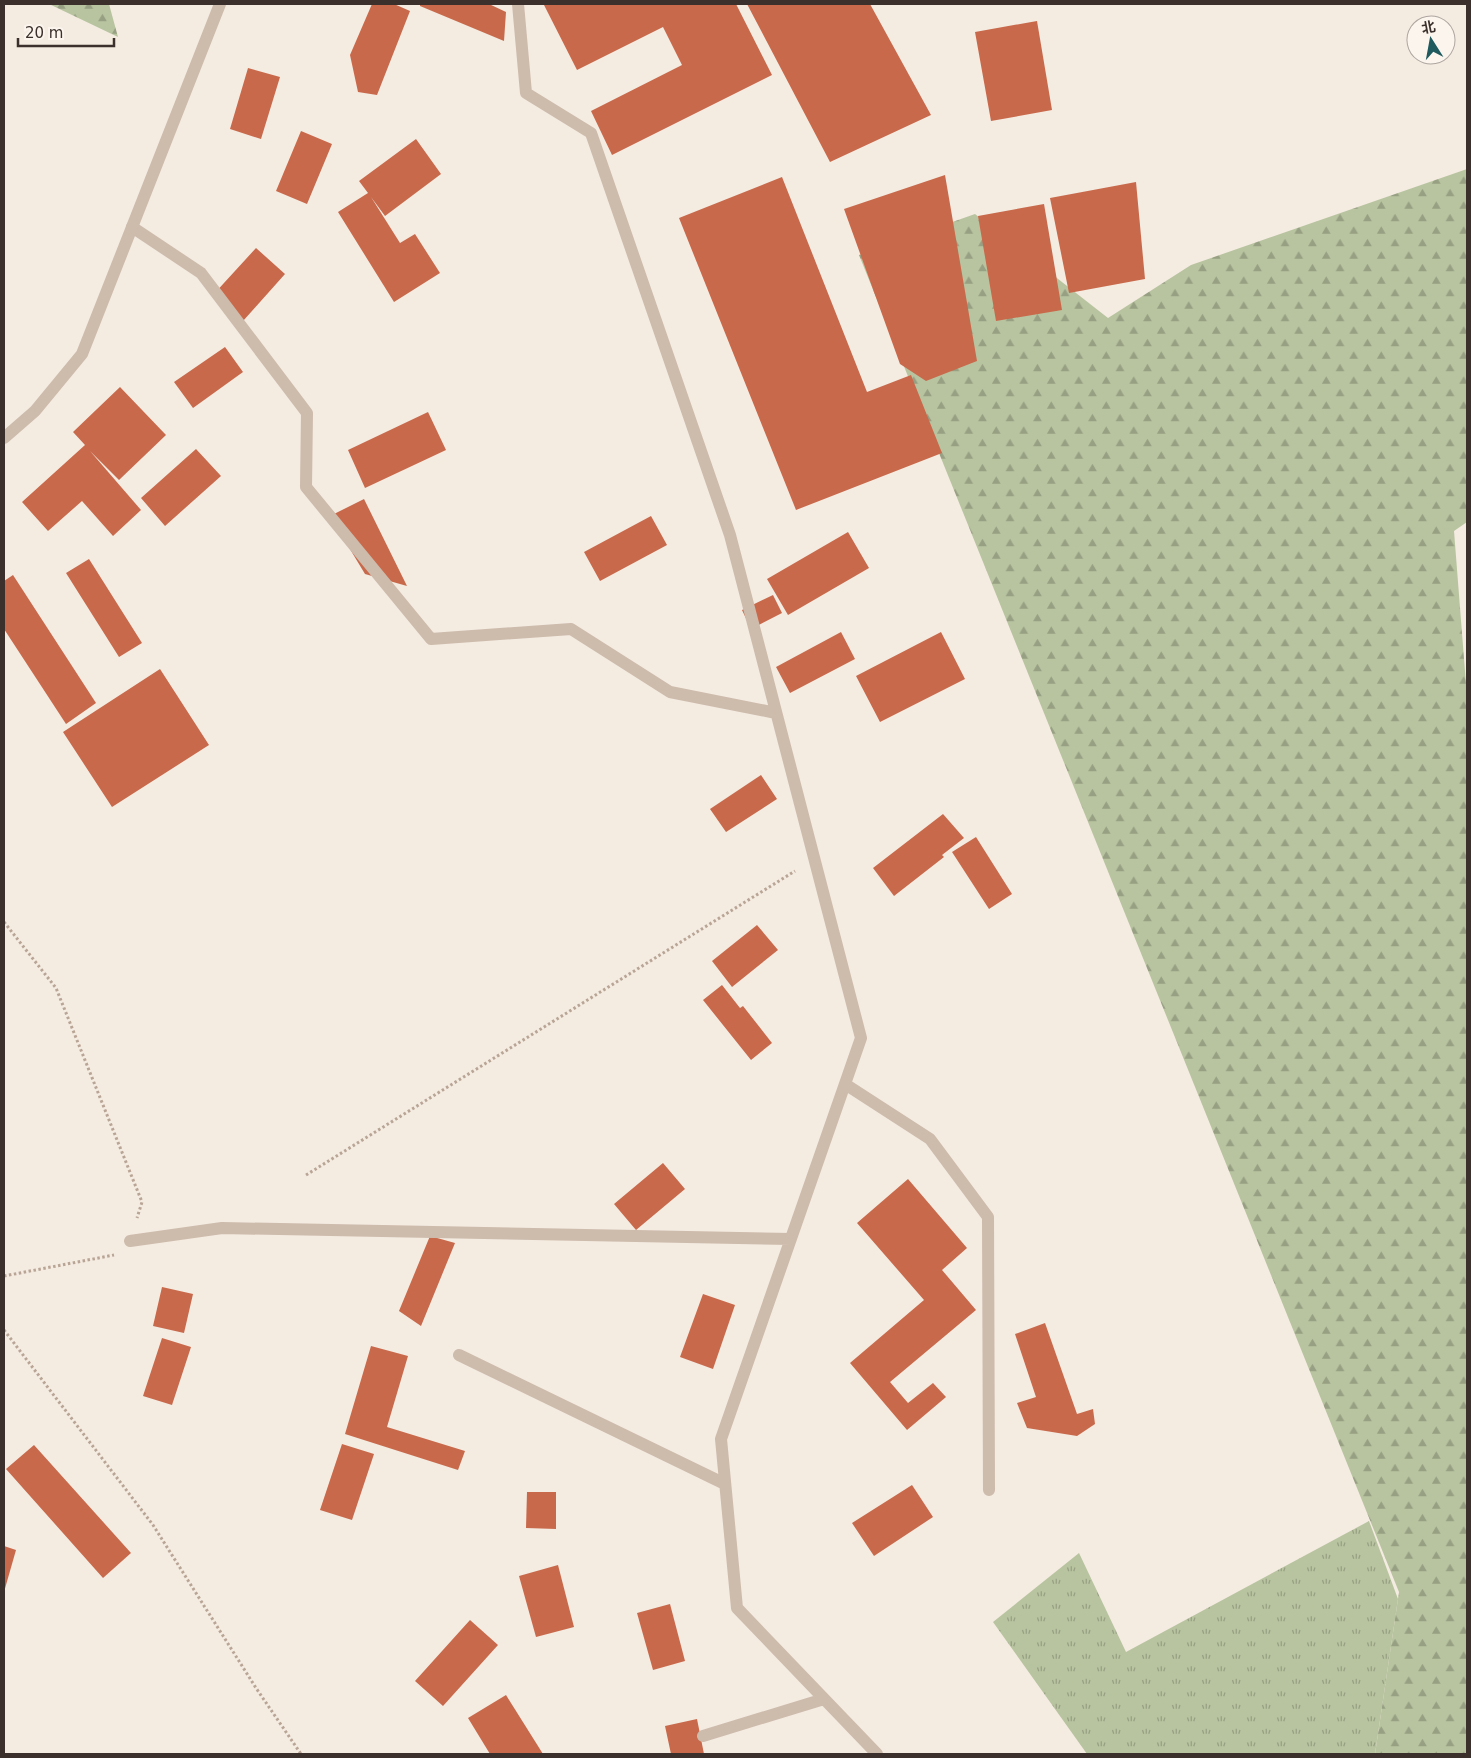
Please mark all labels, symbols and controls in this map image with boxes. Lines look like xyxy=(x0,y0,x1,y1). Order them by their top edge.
scale bar xyxy=(18,15,114,47)
north arrow xyxy=(1406,15,1456,65)
text: 北 xyxy=(1420,18,1437,36)
text: 20 m xyxy=(25,24,63,42)

